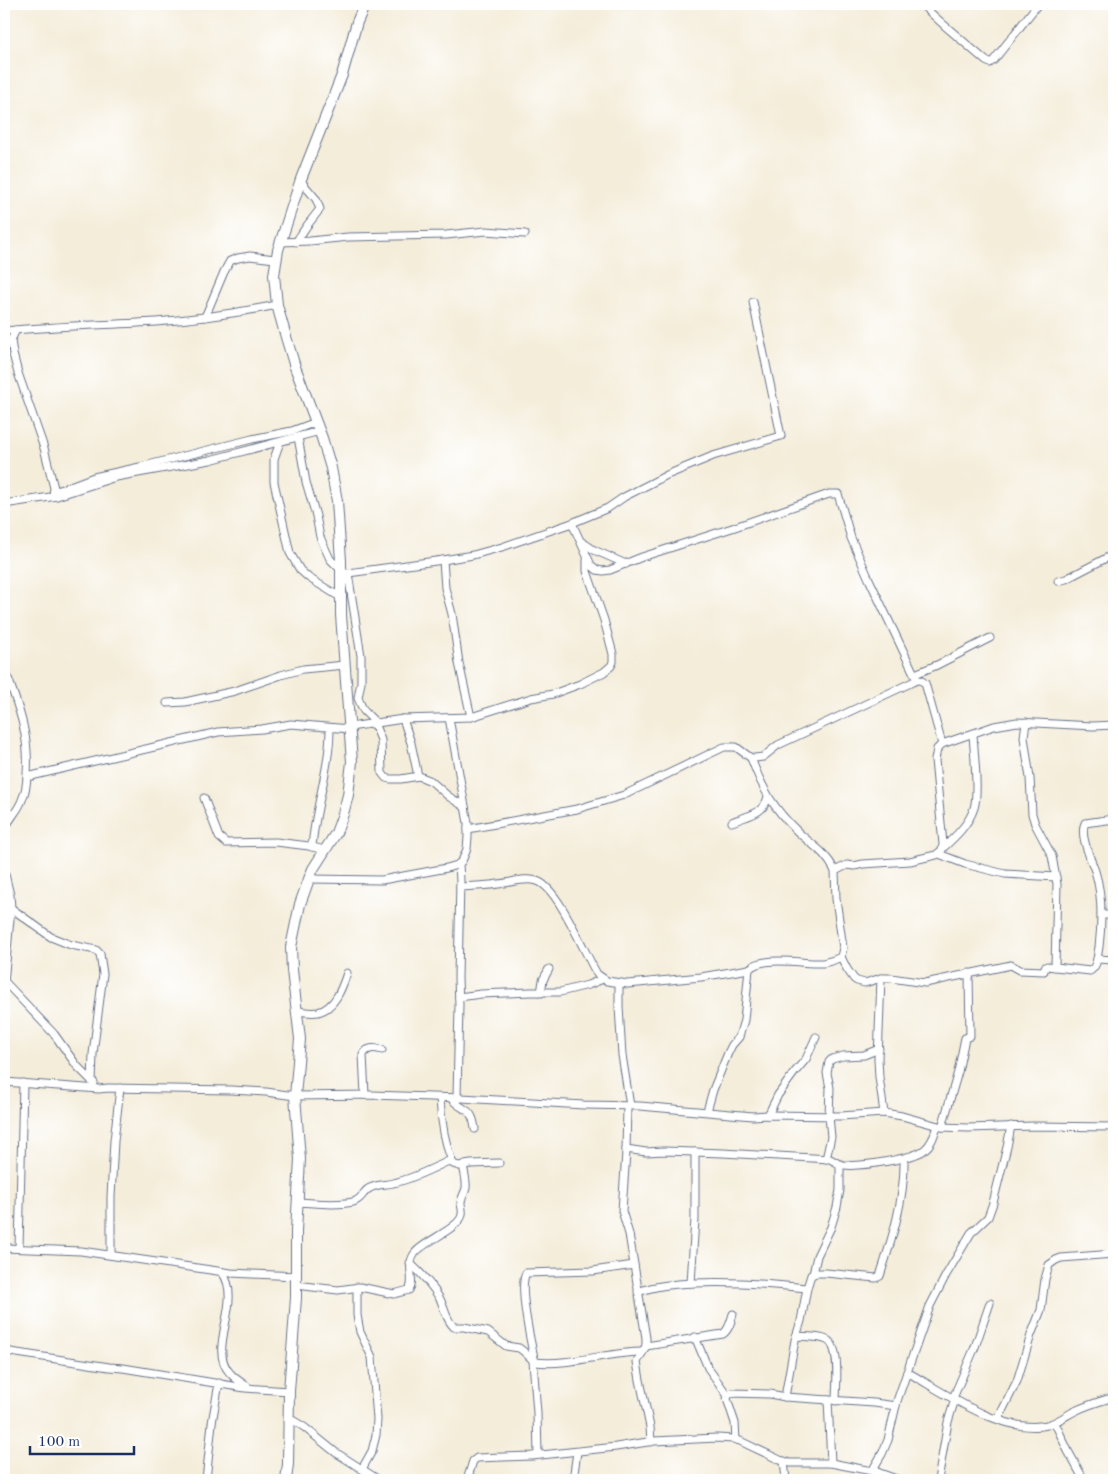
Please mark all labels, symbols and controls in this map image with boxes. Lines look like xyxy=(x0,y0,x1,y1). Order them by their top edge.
scale bar xyxy=(30,1424,134,1456)
text: 100 m xyxy=(38,1435,80,1450)

